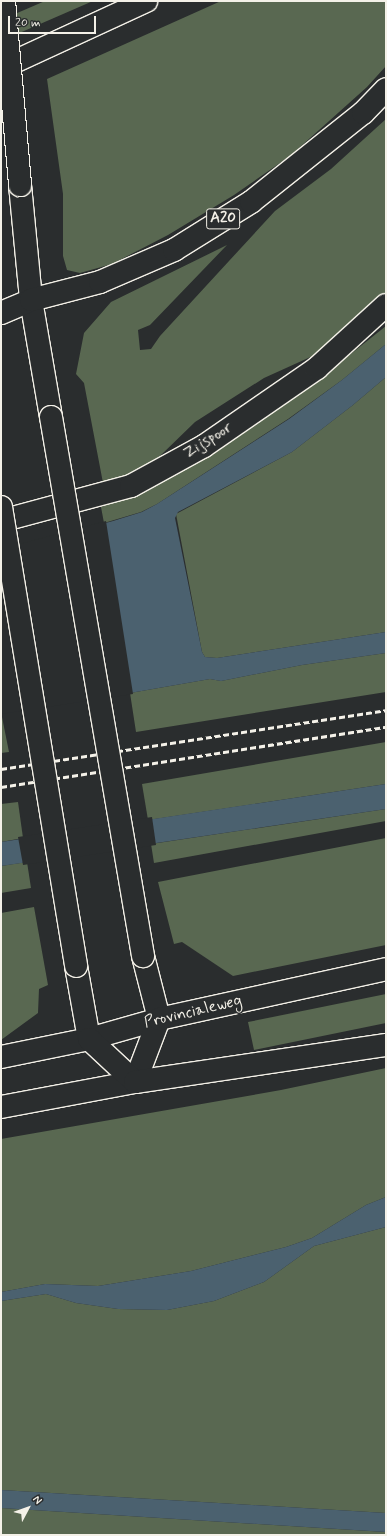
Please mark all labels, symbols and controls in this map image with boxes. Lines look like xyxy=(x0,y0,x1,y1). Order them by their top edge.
scale bar xyxy=(10,8,98,34)
text: 20 m xyxy=(15,15,41,31)
road number: A20 xyxy=(206,206,240,232)
street label: Zijspoor xyxy=(180,419,236,463)
street label: Provincialeweg xyxy=(142,991,244,1033)
north arrow xyxy=(8,1488,48,1528)
text: N xyxy=(29,1493,45,1507)

